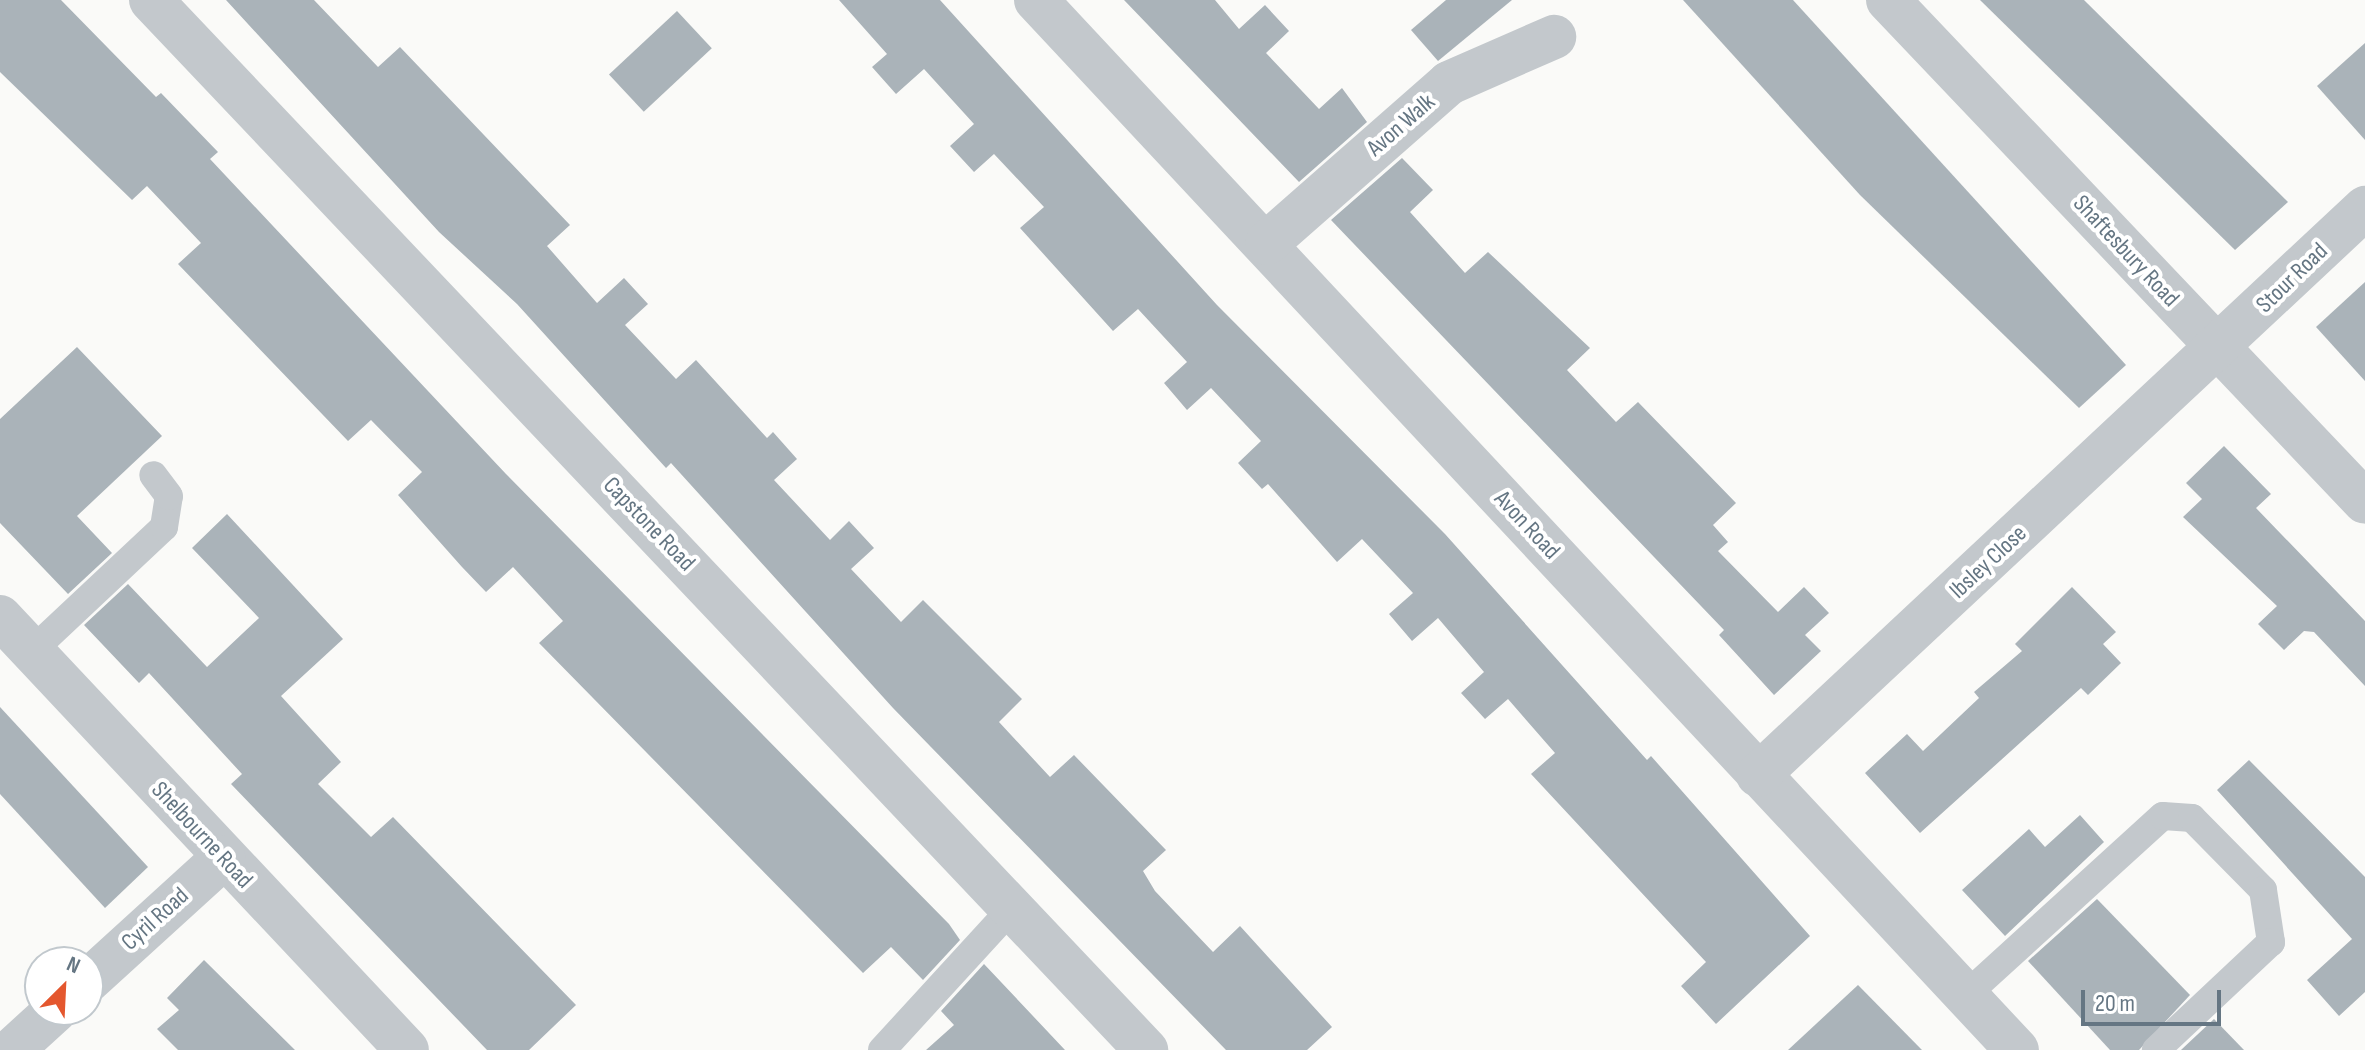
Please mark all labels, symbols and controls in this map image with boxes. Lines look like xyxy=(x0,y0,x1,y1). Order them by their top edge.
street label: Avon Walk xyxy=(1361,88,1441,162)
street label: Shaftesbury Road xyxy=(2067,189,2185,313)
street label: Stour Road xyxy=(2250,237,2334,319)
street label: Capstone Road xyxy=(597,471,701,577)
street label: Avon Road xyxy=(1488,485,1566,565)
street label: Ibsley Close xyxy=(1944,519,2032,605)
street label: Shelbourne Road xyxy=(145,776,259,894)
street label: Cyril Road xyxy=(115,881,195,957)
north arrow xyxy=(24,946,104,1026)
text: N xyxy=(62,951,84,980)
scale bar xyxy=(2085,974,2225,1024)
text: 20 m xyxy=(2095,989,2135,1018)

